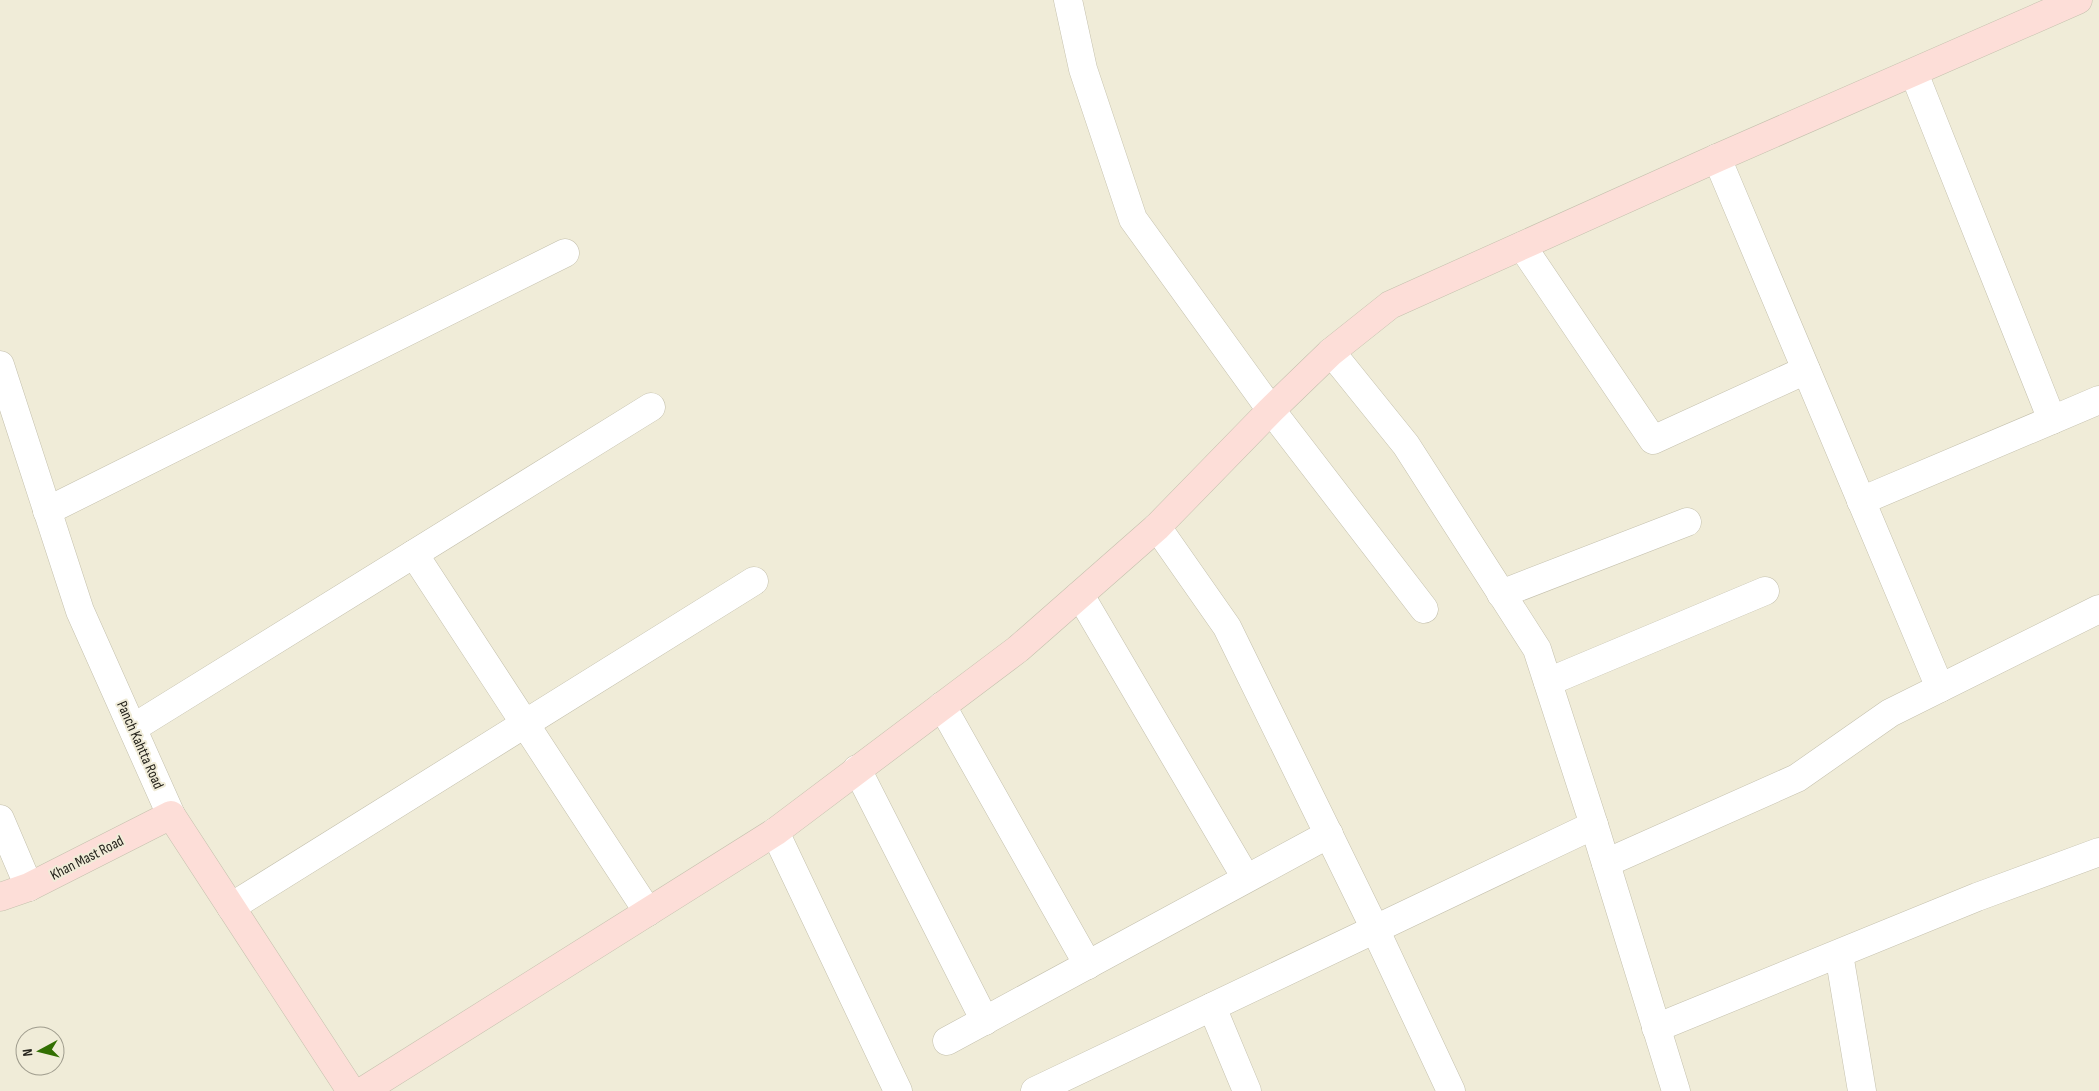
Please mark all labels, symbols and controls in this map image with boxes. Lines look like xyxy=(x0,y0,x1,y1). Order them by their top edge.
street label: Panch Kahtta Road xyxy=(112,698,168,792)
street label: Khan Mast Road xyxy=(47,831,127,885)
north arrow xyxy=(15,1026,65,1076)
text: N xyxy=(19,1048,36,1057)

